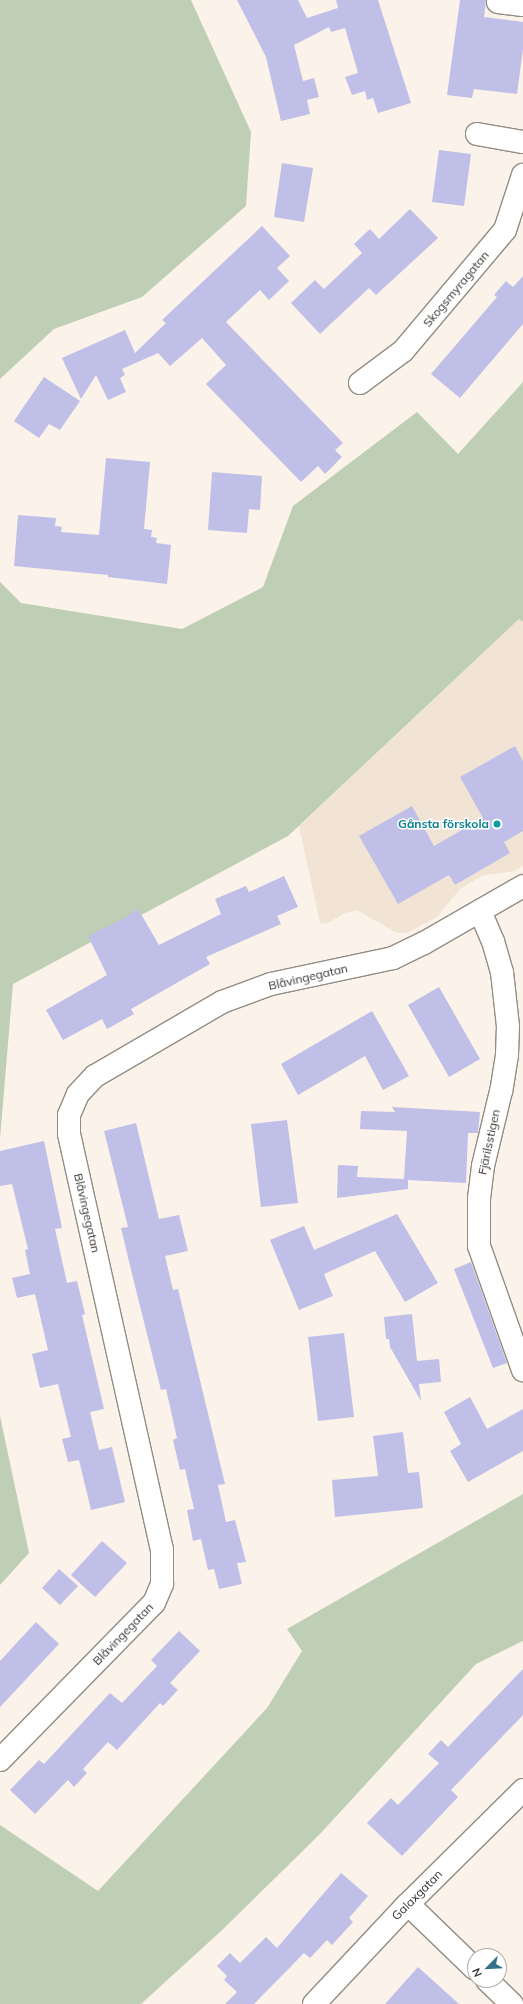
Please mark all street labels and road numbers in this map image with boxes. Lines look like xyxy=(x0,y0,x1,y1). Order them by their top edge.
street label: Skogsmyragatan xyxy=(420,248,492,330)
street label: Blåvingegatan xyxy=(267,961,349,993)
street label: Fjärilsstigen xyxy=(475,1108,503,1176)
street label: Blåvingegatan xyxy=(71,1172,103,1254)
street label: Blåvingegatan xyxy=(90,1600,156,1668)
street label: Galaxgatan xyxy=(389,1867,445,1923)

